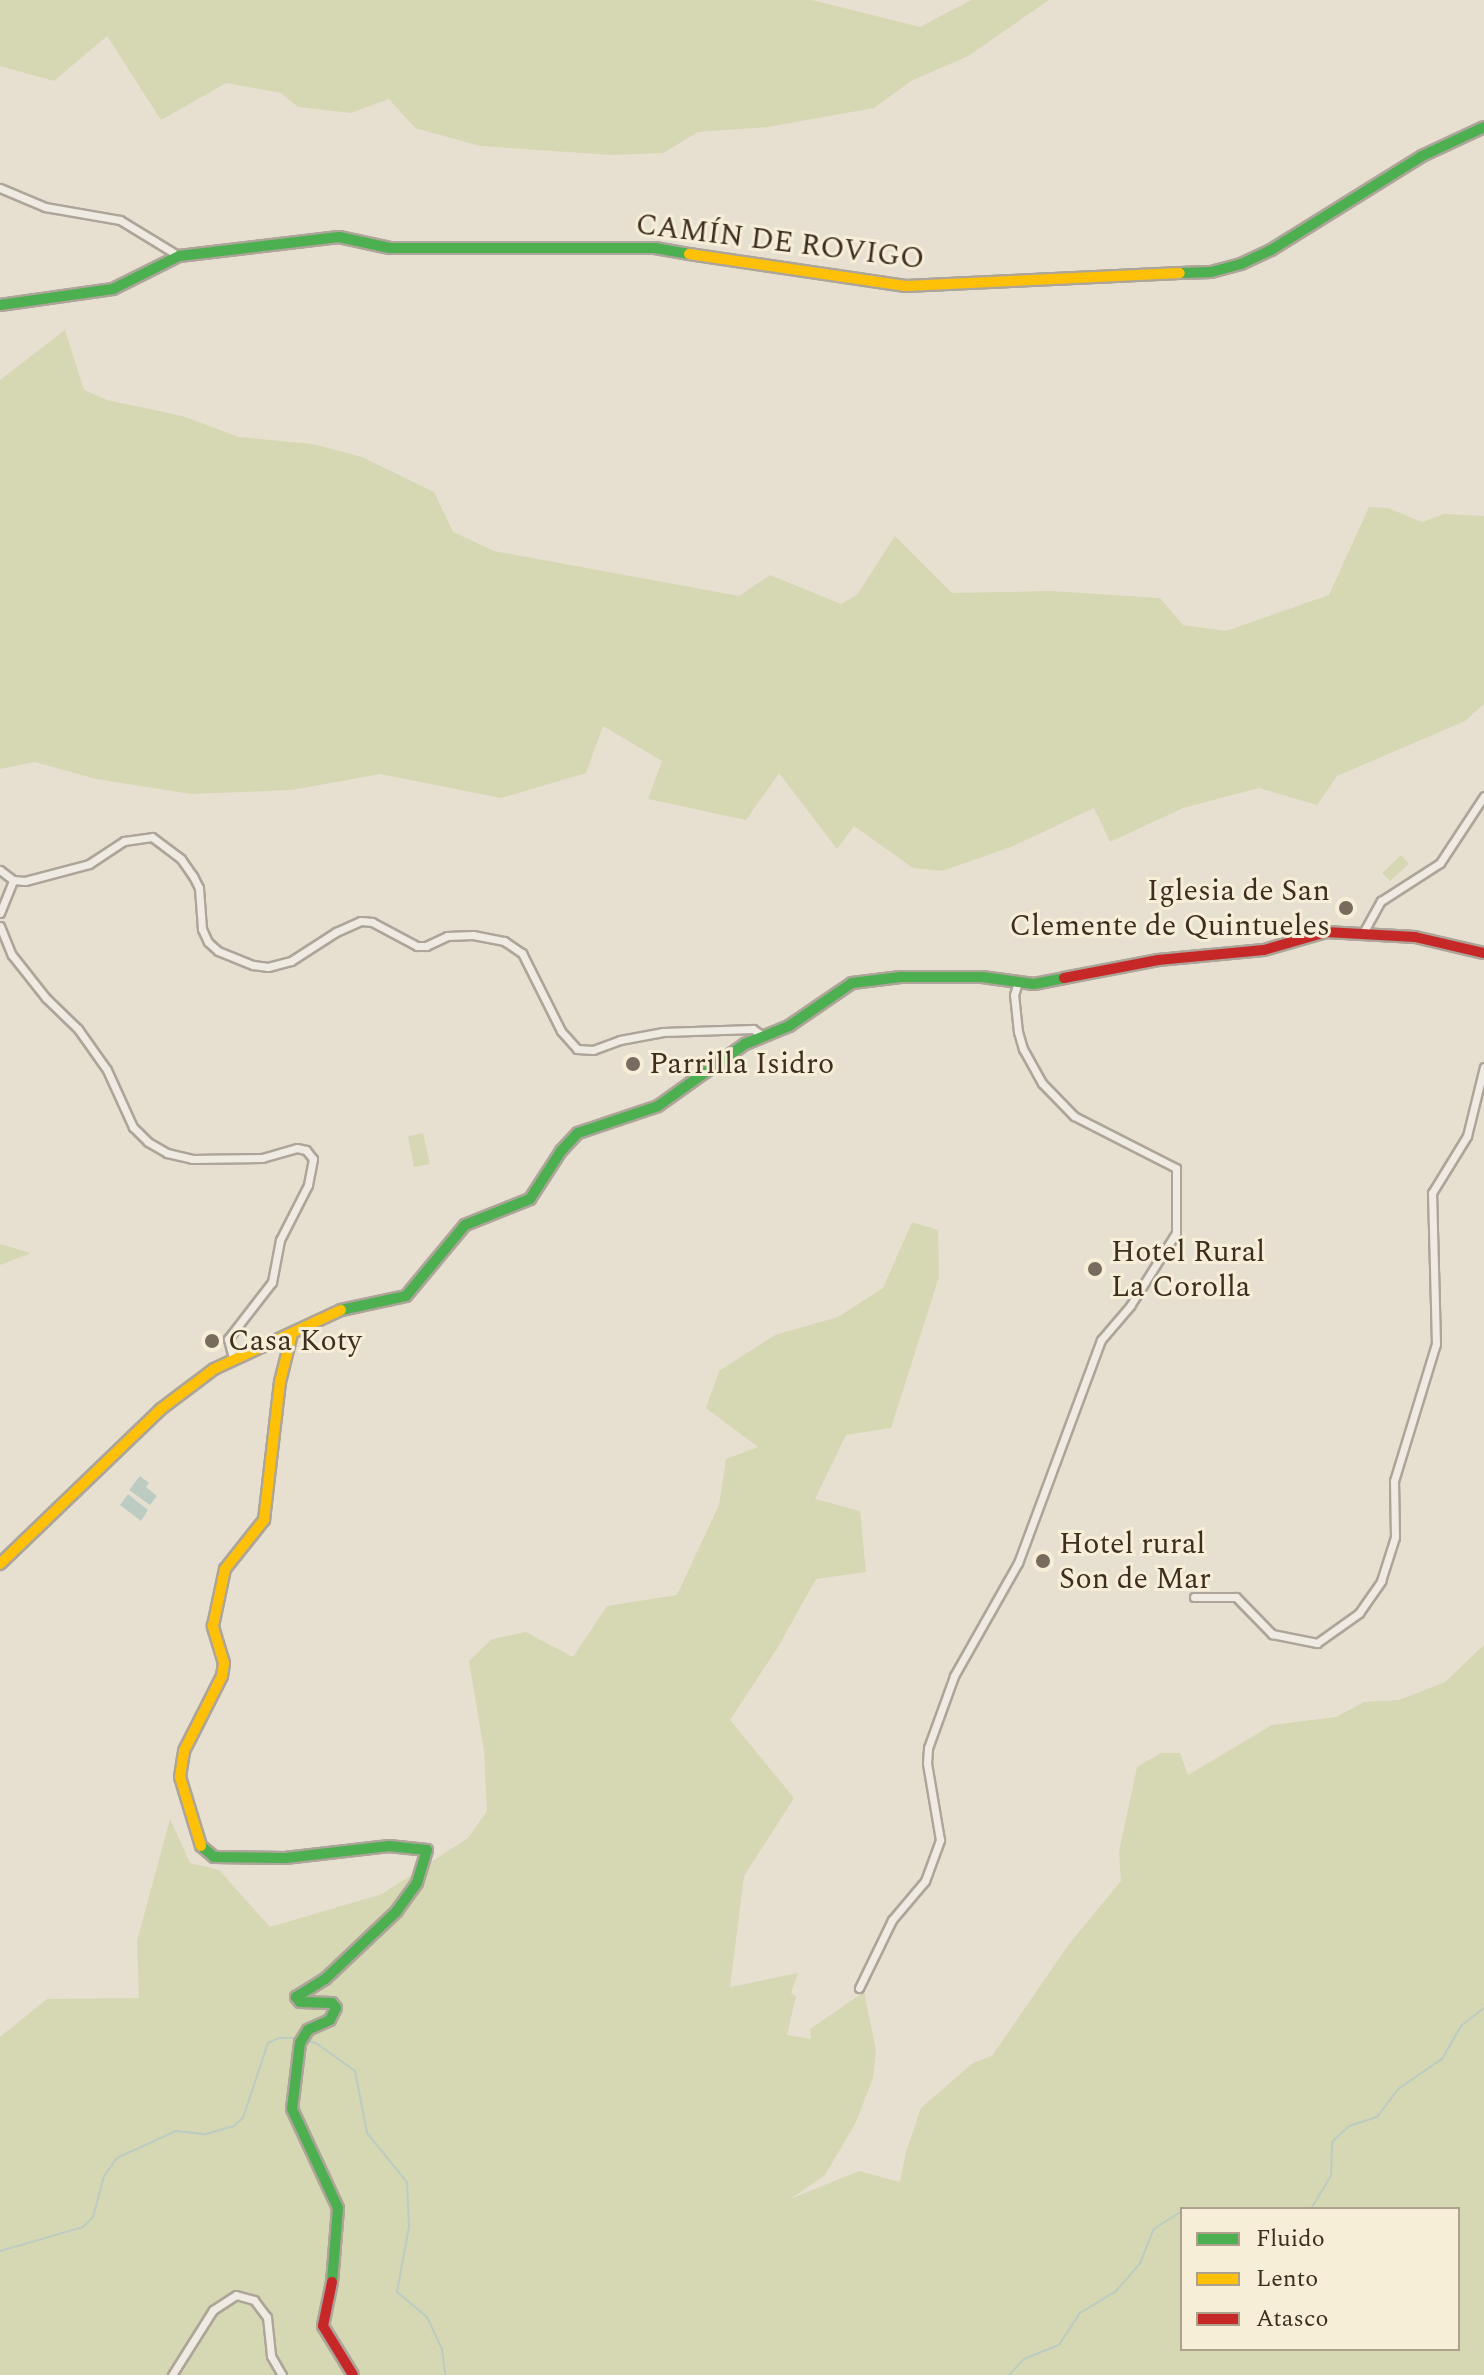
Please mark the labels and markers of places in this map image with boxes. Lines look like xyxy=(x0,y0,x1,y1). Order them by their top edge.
place label: Iglesia de San Clemente de Quintueles xyxy=(1010,873,1330,944)
marker: Iglesia de San Clemente de Quintueles xyxy=(1337,899,1355,917)
place label: Parrilla Isidro xyxy=(649,1046,834,1082)
marker: Parrilla Isidro xyxy=(624,1055,642,1073)
place label: Hotel Rural La Corolla xyxy=(1111,1234,1265,1304)
marker: Hotel Rural La Corolla xyxy=(1086,1260,1104,1278)
place label: Casa Koty xyxy=(228,1323,362,1359)
marker: Casa Koty xyxy=(203,1332,221,1350)
place label: Hotel rural Son de Mar xyxy=(1059,1526,1211,1596)
marker: Hotel rural Son de Mar xyxy=(1034,1552,1052,1570)

